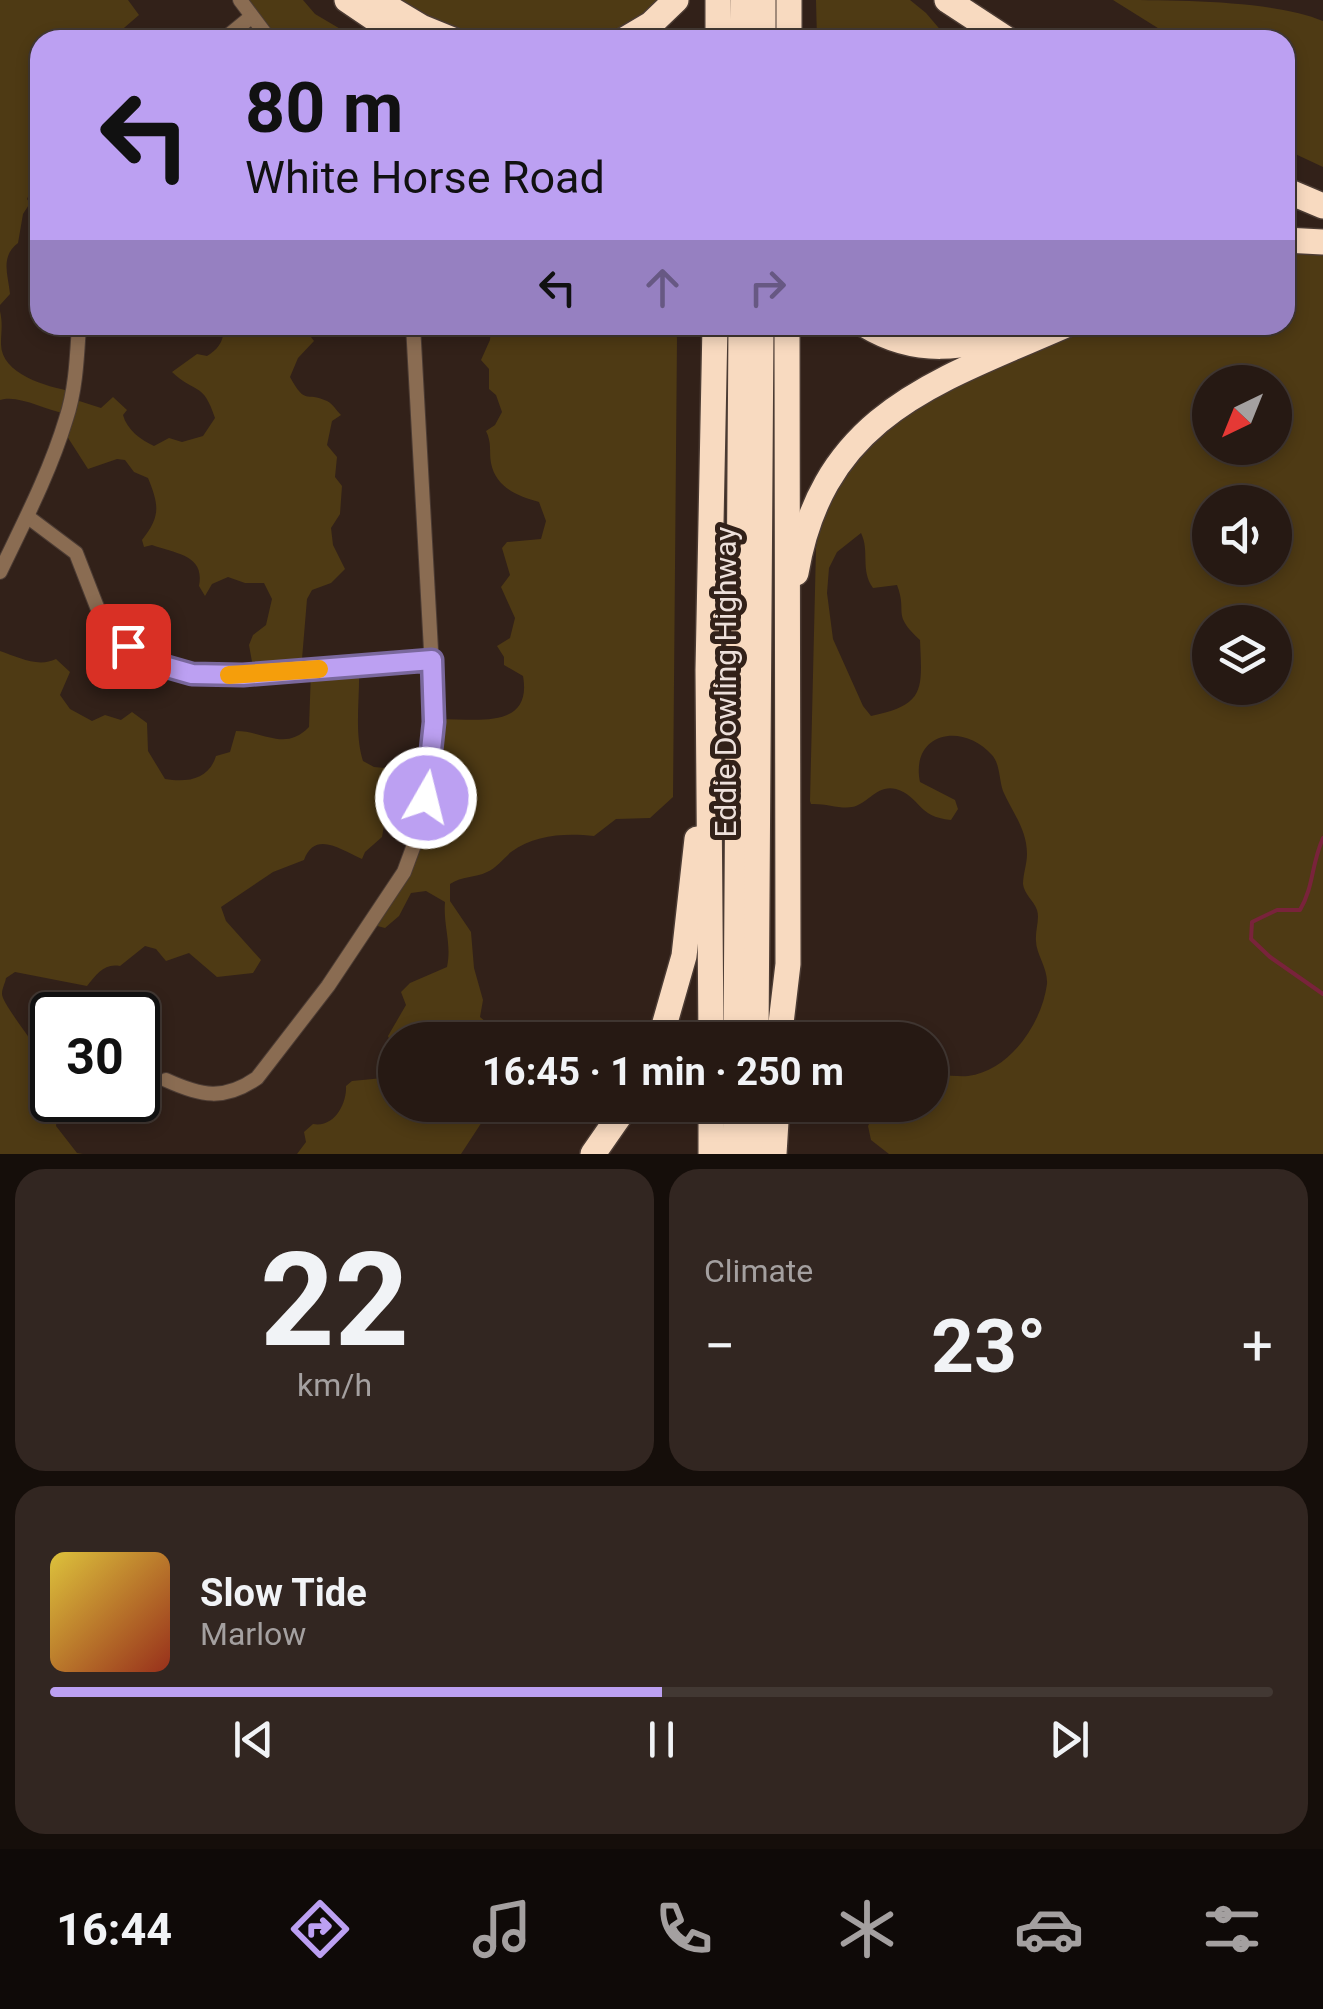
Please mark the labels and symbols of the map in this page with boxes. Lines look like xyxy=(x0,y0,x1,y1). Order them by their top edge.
north arrow xyxy=(1192,365,1292,465)
street label: Eddie Dowling Highway xyxy=(708,527,743,837)
pin xyxy=(86,604,171,689)
position arrow xyxy=(374,746,478,850)
speed limit sign: 30 xyxy=(30,992,160,1122)

